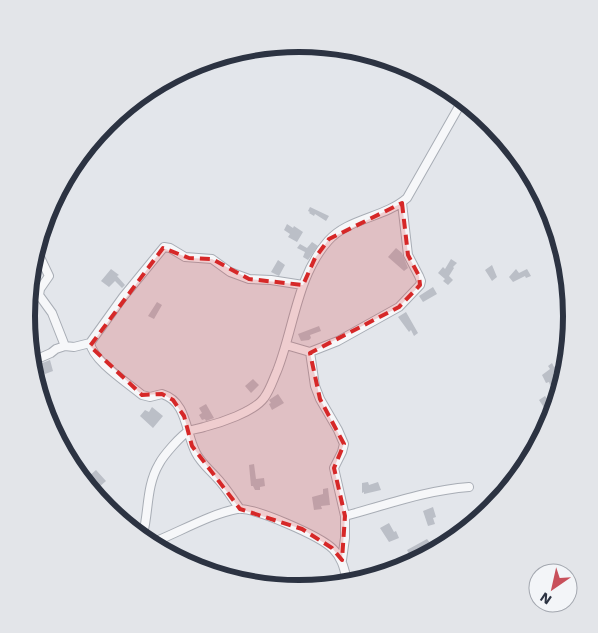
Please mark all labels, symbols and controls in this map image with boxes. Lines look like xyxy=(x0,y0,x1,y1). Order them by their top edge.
north arrow xyxy=(528,563,578,613)
text: N xyxy=(537,589,555,608)

